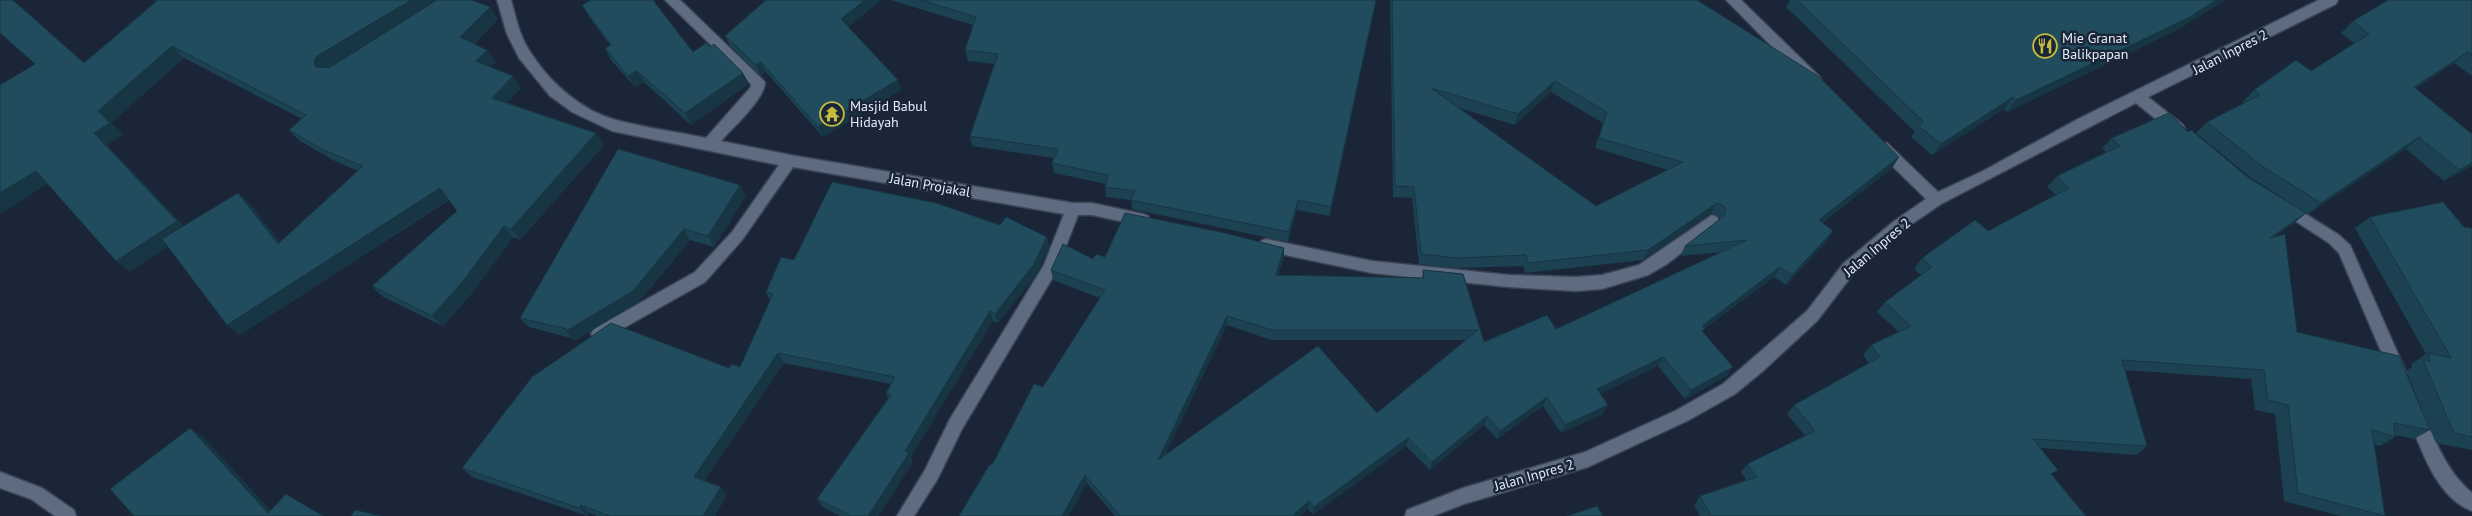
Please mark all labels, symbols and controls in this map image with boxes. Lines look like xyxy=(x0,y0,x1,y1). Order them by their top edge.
street label: Jalan Inpres 2 xyxy=(2189,25,2271,79)
place label: Mie Granat Balikpapan xyxy=(2062,29,2128,63)
restaurant icon: Mie Granat Balikpapan xyxy=(2032,33,2058,59)
place label: Masjid Babul Hidayah xyxy=(850,97,927,131)
temple icon: Masjid Babul Hidayah xyxy=(819,101,845,127)
street label: Jalan Projakal xyxy=(887,169,972,201)
street label: Jalan Inpres 2 xyxy=(1839,214,1914,281)
street label: Jalan Inpres 2 xyxy=(1491,455,1576,495)

